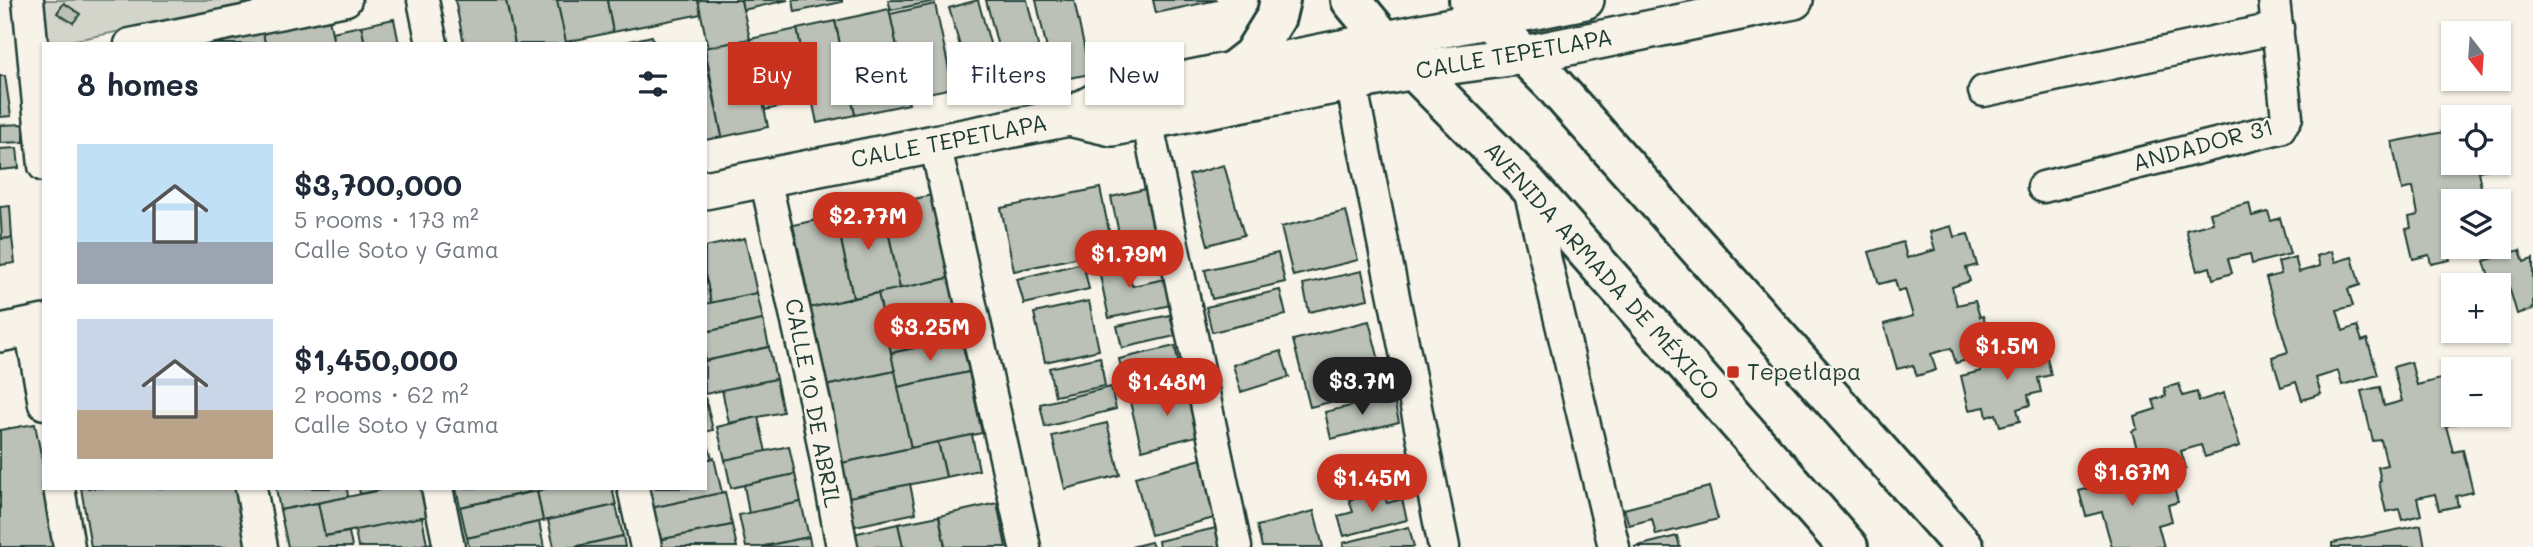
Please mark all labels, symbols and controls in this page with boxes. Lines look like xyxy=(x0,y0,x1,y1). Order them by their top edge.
street label: CALLE TEPETLAPA xyxy=(1413,21,1615,85)
north arrow xyxy=(2441,21,2511,91)
map controls xyxy=(2441,21,2511,427)
chip: Buy xyxy=(728,42,817,105)
chip: Rent xyxy=(831,42,933,105)
chip: Filters xyxy=(947,42,1071,105)
chip: New xyxy=(1085,42,1184,105)
text: 8 homes xyxy=(77,64,199,104)
icon: filters xyxy=(634,65,672,103)
button: locate xyxy=(2441,105,2511,175)
street label: CALLE TEPETLAPA xyxy=(848,106,1049,174)
street label: ANDADOR 31 xyxy=(2129,111,2276,177)
street label: AVENIDA ARMADA DE MÉXICO xyxy=(1478,135,1727,406)
text: $3,700,000 xyxy=(294,164,462,204)
icon: home xyxy=(133,172,217,256)
button: layers xyxy=(2441,189,2511,259)
pin: $2.77M xyxy=(811,192,925,252)
text: $2.77M xyxy=(829,200,907,230)
text: 5 rooms · 173 m² xyxy=(294,204,479,234)
pin: $1.79M xyxy=(1072,230,1186,290)
text: Calle Soto y Gama xyxy=(294,234,499,264)
text: $1.79M xyxy=(1091,238,1167,268)
button: + xyxy=(2441,273,2511,343)
street label: CALLE 10 DE ABRIL xyxy=(779,296,849,510)
pin: $3.25M xyxy=(873,304,987,363)
text: $3.25M xyxy=(890,311,970,341)
pin: $1.5M xyxy=(1958,322,2056,382)
text: $1.5M xyxy=(1975,330,2039,360)
text: $1,450,000 xyxy=(294,339,458,379)
icon: home xyxy=(133,347,217,431)
place label: Tepetlapa xyxy=(1747,356,1861,386)
button: − xyxy=(2441,357,2511,427)
pin: $1.48M xyxy=(1110,358,1224,418)
pin: $3.7M xyxy=(1313,358,1411,417)
marker: Tepetlapa xyxy=(1725,364,1741,380)
text: $3.7M xyxy=(1329,365,1395,395)
text: $1.48M xyxy=(1128,366,1206,396)
text: 2 rooms · 62 m² xyxy=(294,379,468,409)
text: Calle Soto y Gama xyxy=(294,409,499,439)
pin: $1.67M xyxy=(2075,448,2189,508)
pin: $1.45M xyxy=(1315,454,1429,514)
text: $1.67M xyxy=(2094,456,2170,486)
text: $1.45M xyxy=(1333,462,1411,492)

